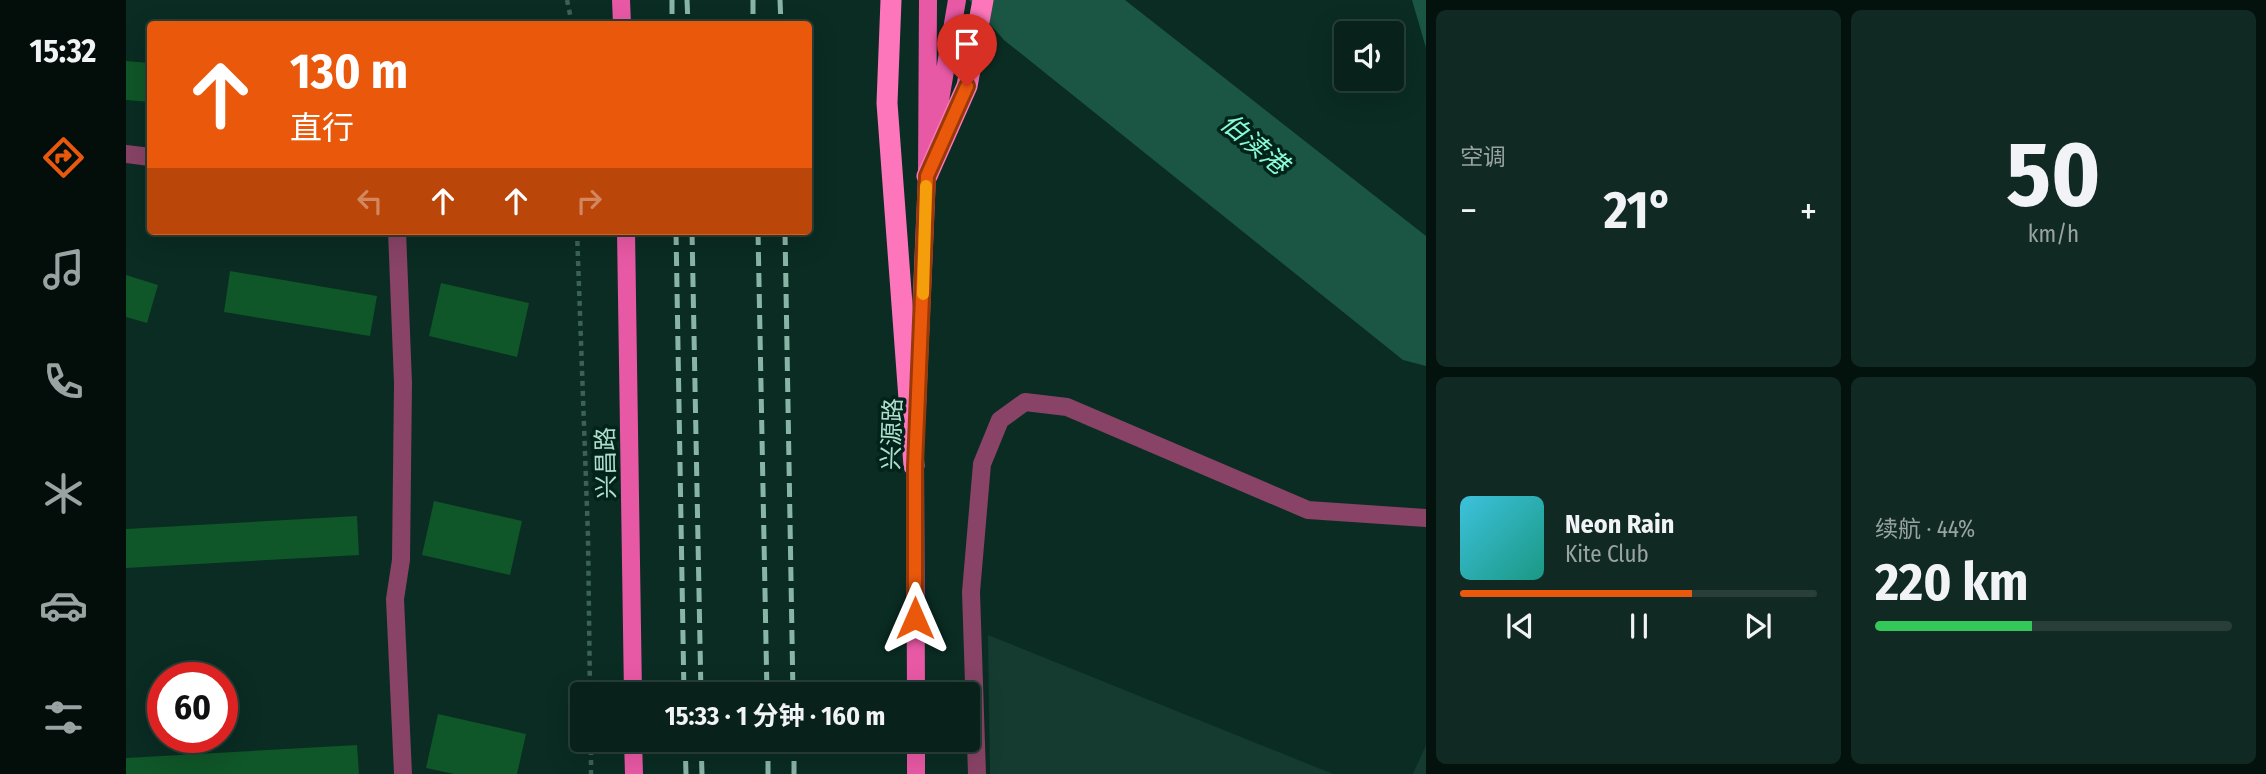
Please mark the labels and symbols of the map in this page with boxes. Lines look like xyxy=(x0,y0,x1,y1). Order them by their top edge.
pin xyxy=(937,14,997,86)
water label: 伯渎港 xyxy=(1214,107,1297,184)
street label: 兴源路 xyxy=(877,398,907,470)
street label: 兴昌路 xyxy=(591,427,621,499)
position arrow xyxy=(878,581,952,655)
speed limit sign: 60 xyxy=(147,662,238,753)

